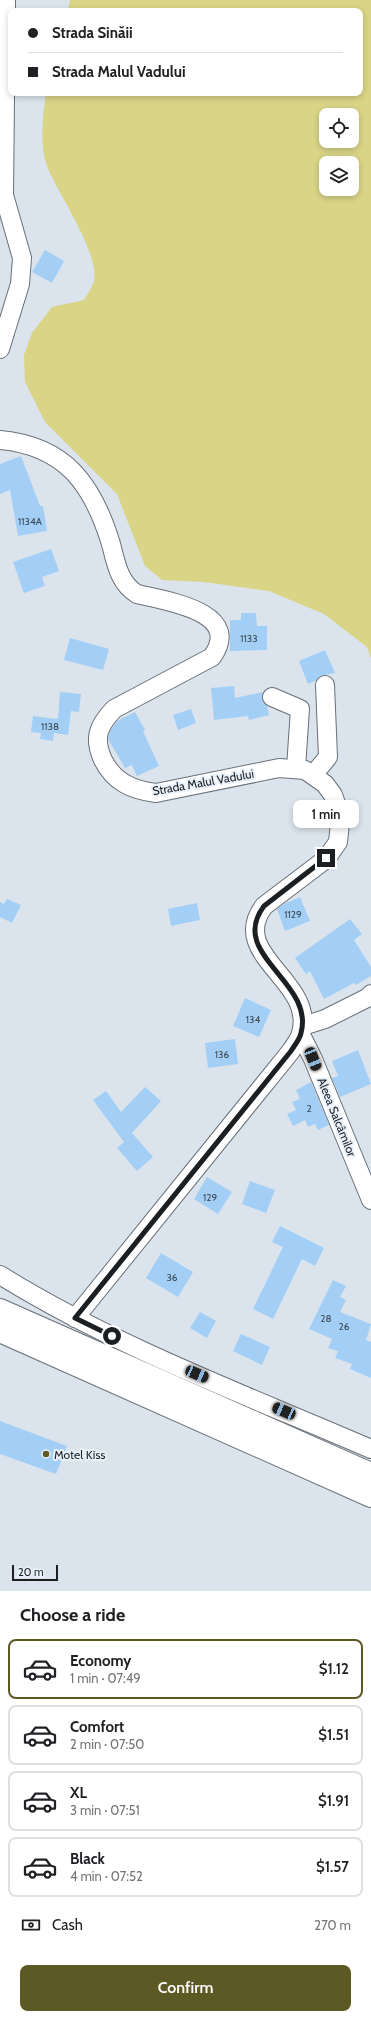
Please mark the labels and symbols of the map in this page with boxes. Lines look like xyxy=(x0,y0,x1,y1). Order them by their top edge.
house number: 1134A xyxy=(18,515,43,528)
house number: 1133 xyxy=(240,632,258,645)
house number: 1138 xyxy=(41,720,59,733)
street label: Strada Malul Vadului xyxy=(151,766,255,798)
callout: 1 min xyxy=(293,800,359,828)
route end xyxy=(317,849,335,867)
house number: 1129 xyxy=(284,908,302,921)
house number: 134 xyxy=(246,1013,260,1026)
car xyxy=(303,1046,323,1072)
house number: 136 xyxy=(215,1048,229,1061)
street label: Aleea Salcâmilor xyxy=(314,1075,360,1159)
house number: 2 xyxy=(306,1102,312,1115)
house number: 129 xyxy=(203,1191,217,1204)
house number: 36 xyxy=(166,1271,178,1284)
house number: 28 xyxy=(320,1312,332,1325)
house number: 26 xyxy=(339,1320,350,1333)
route start xyxy=(103,1327,121,1345)
car xyxy=(184,1364,210,1384)
car xyxy=(271,1401,297,1421)
place label: Motel Kiss xyxy=(54,1447,105,1462)
marker: Motel Kiss xyxy=(41,1449,51,1459)
scale bar xyxy=(12,1563,58,1582)

